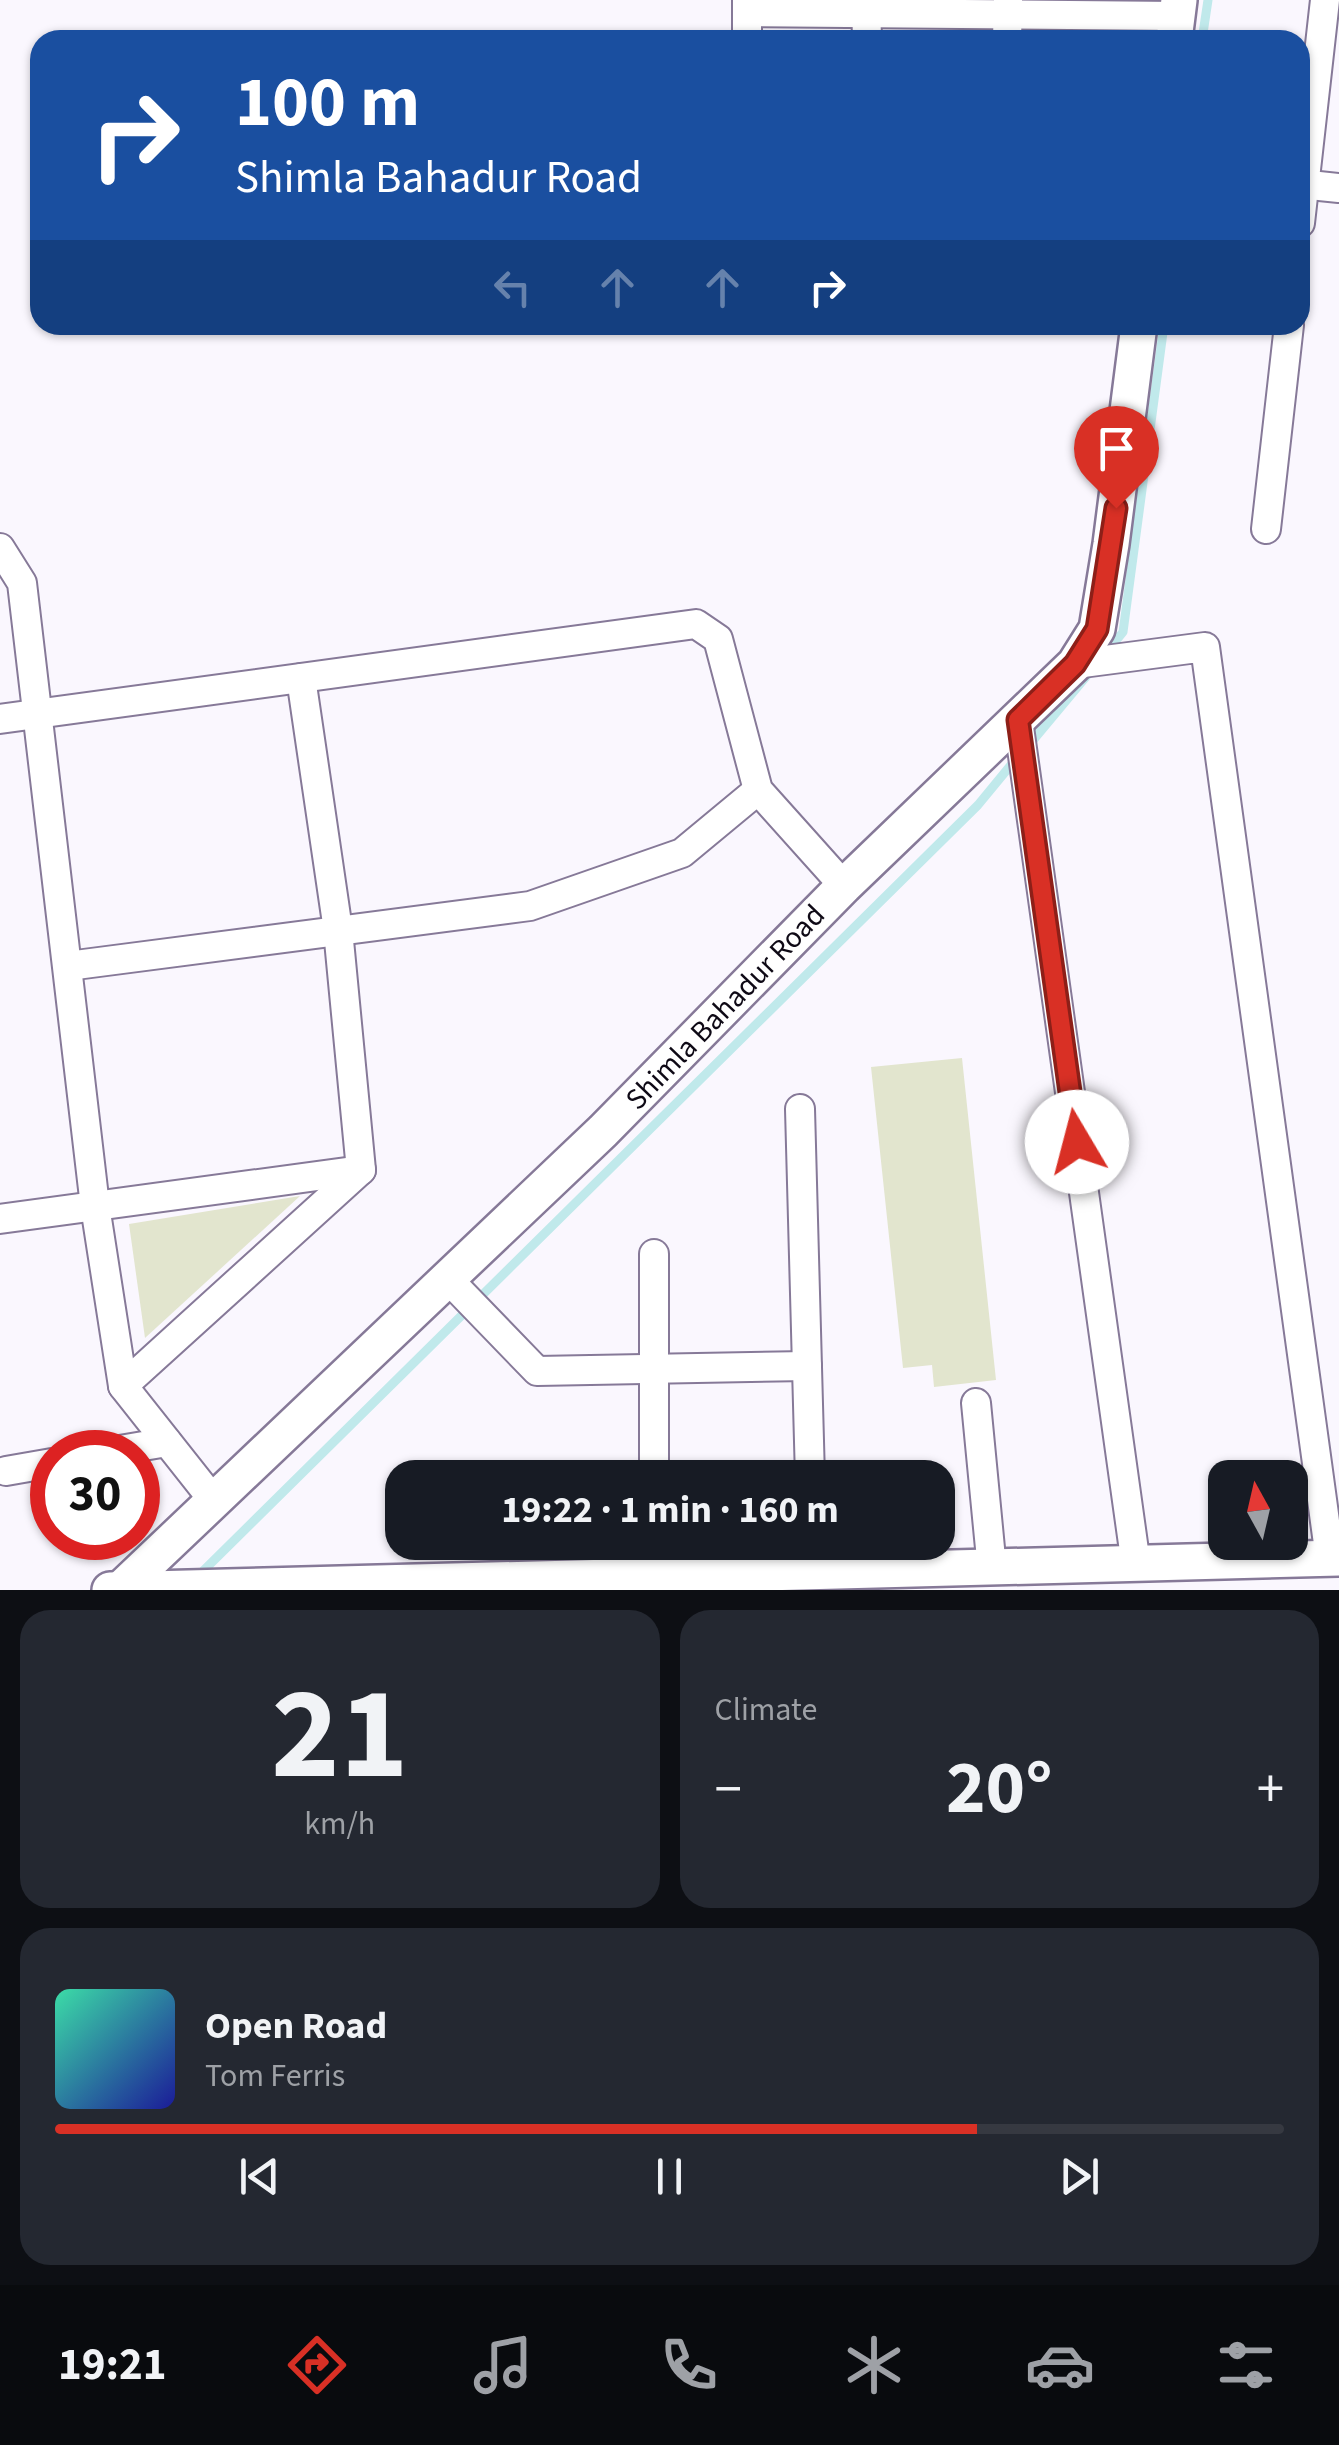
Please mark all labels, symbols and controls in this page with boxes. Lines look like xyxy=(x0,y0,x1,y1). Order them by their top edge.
text: 100 m xyxy=(235,53,420,153)
icon: right xyxy=(70,70,200,200)
text: Shimla Bahadur Road xyxy=(235,146,642,210)
icon: left xyxy=(485,260,540,315)
icon: ahead xyxy=(590,260,645,315)
icon: ahead xyxy=(695,260,750,315)
icon: right xyxy=(800,260,855,315)
pin xyxy=(1074,406,1159,509)
icon: arrive xyxy=(1089,421,1144,476)
street label: Shimla Bahadur Road xyxy=(616,895,835,1120)
position arrow xyxy=(1025,1090,1129,1194)
speed limit sign: 30 xyxy=(30,1430,160,1560)
north arrow xyxy=(1208,1460,1308,1560)
map controls xyxy=(1208,1460,1308,1560)
text: 19:22 · 1 min · 160 m xyxy=(501,1483,839,1537)
text: 21 xyxy=(271,1643,408,1828)
text: Climate xyxy=(715,1687,817,1733)
text: 20° xyxy=(946,1735,1053,1842)
text: − xyxy=(715,1751,742,1829)
text: + xyxy=(1257,1751,1284,1829)
text: km/h xyxy=(304,1801,375,1847)
text: Open Road xyxy=(205,1999,387,2053)
text: Tom Ferris xyxy=(205,2053,345,2099)
icon: previous xyxy=(232,2149,287,2204)
icon: pause xyxy=(642,2149,697,2204)
icon: next xyxy=(1052,2149,1107,2204)
icon: directions xyxy=(282,2330,352,2400)
icon: music xyxy=(468,2330,538,2400)
icon: phone xyxy=(654,2330,724,2400)
icon: climate xyxy=(839,2330,909,2400)
icon: car xyxy=(1025,2330,1095,2400)
icon: filters xyxy=(1211,2330,1281,2400)
text: 19:21 xyxy=(58,2333,166,2397)

